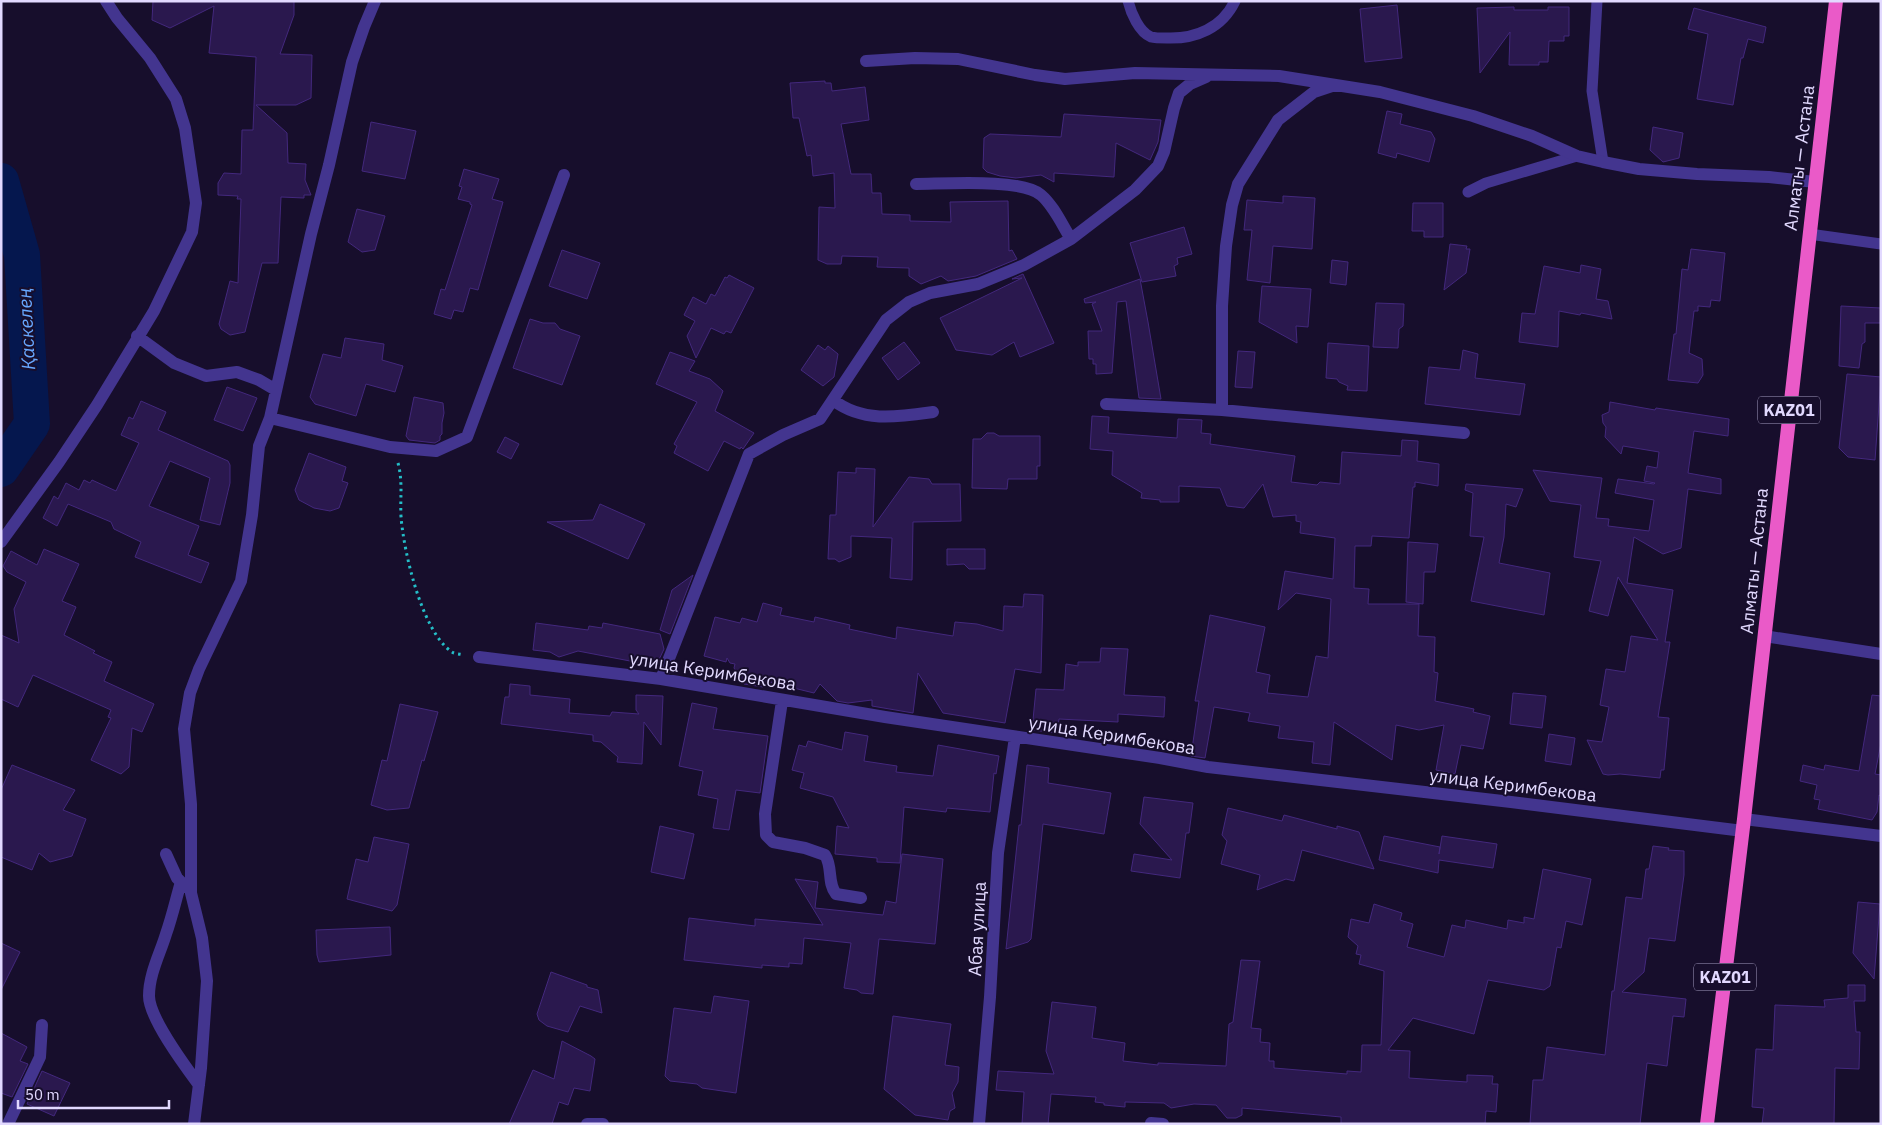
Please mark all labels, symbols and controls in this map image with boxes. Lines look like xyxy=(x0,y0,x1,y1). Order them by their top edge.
street label: Алматы — Астана xyxy=(1779,83,1819,232)
water label: Қаскелең xyxy=(12,287,40,371)
road number: KАZ01 xyxy=(1758,396,1820,424)
street label: Алматы — Астана xyxy=(1735,487,1773,635)
street label: улица Керимбекова xyxy=(628,646,798,696)
street label: улица Керимбекова xyxy=(1027,710,1197,760)
street label: улица Керимбекова xyxy=(1428,763,1598,807)
street label: Абая улица xyxy=(963,881,991,977)
road number: KАZ01 xyxy=(1694,964,1756,990)
scale bar xyxy=(18,1078,169,1110)
text: 50 m xyxy=(25,1085,60,1104)

